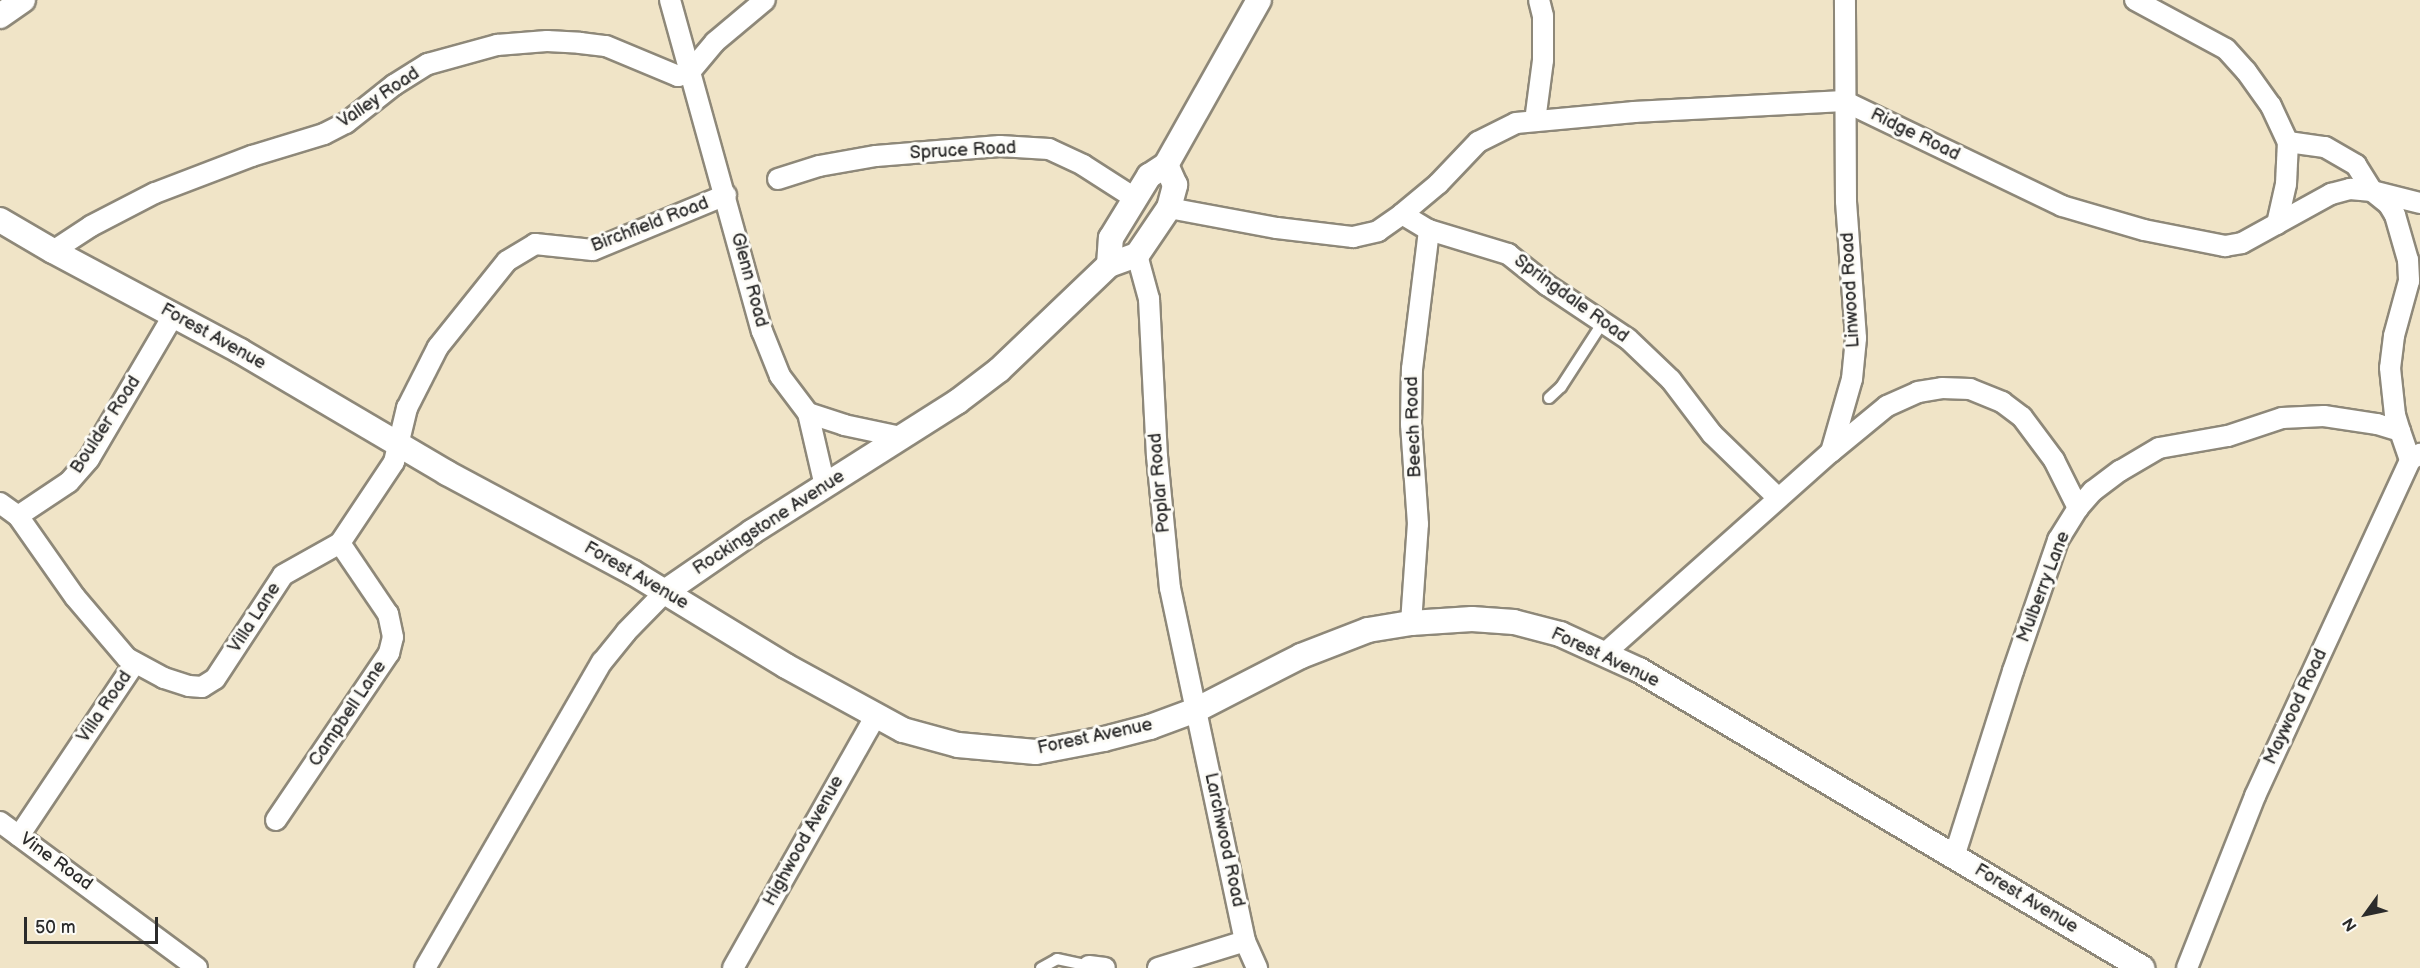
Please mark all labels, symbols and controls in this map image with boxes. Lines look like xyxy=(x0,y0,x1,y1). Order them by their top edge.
street label: Valley Road xyxy=(334,63,424,133)
street label: Ridge Road xyxy=(1867,104,1963,166)
street label: Spruce Road xyxy=(909,137,1017,165)
street label: Birchfield Road xyxy=(588,193,712,257)
street label: Glenn Road xyxy=(726,230,772,330)
street label: Linwood Road xyxy=(1837,232,1865,348)
street label: Springdale Road xyxy=(1510,250,1632,348)
street label: Forest Avenue xyxy=(157,299,269,375)
street label: Boulder Road xyxy=(66,372,146,478)
street label: Beech Road xyxy=(1401,376,1427,478)
street label: Poplar Road xyxy=(1145,432,1175,534)
street label: Rockingstone Avenue xyxy=(689,466,849,580)
street label: Mulberry Lane xyxy=(2013,528,2075,646)
street label: Forest Avenue xyxy=(580,537,692,615)
street label: Villa Lane xyxy=(224,579,286,657)
street label: Forest Avenue xyxy=(1547,624,1663,692)
street label: Maywood Road xyxy=(2260,646,2332,768)
street label: Campbell Lane xyxy=(305,657,391,771)
street label: Villa Road xyxy=(73,667,137,747)
street label: Forest Avenue xyxy=(1036,714,1154,760)
street label: Larchwood Road xyxy=(1199,771,1249,909)
street label: Highwood Avenue xyxy=(759,772,849,910)
street label: Vine Road xyxy=(15,828,97,896)
street label: Forest Avenue xyxy=(1970,860,2082,938)
north arrow xyxy=(2336,884,2396,944)
scale bar xyxy=(27,905,160,943)
text: N xyxy=(2339,914,2362,934)
text: 50 m xyxy=(35,917,76,938)

